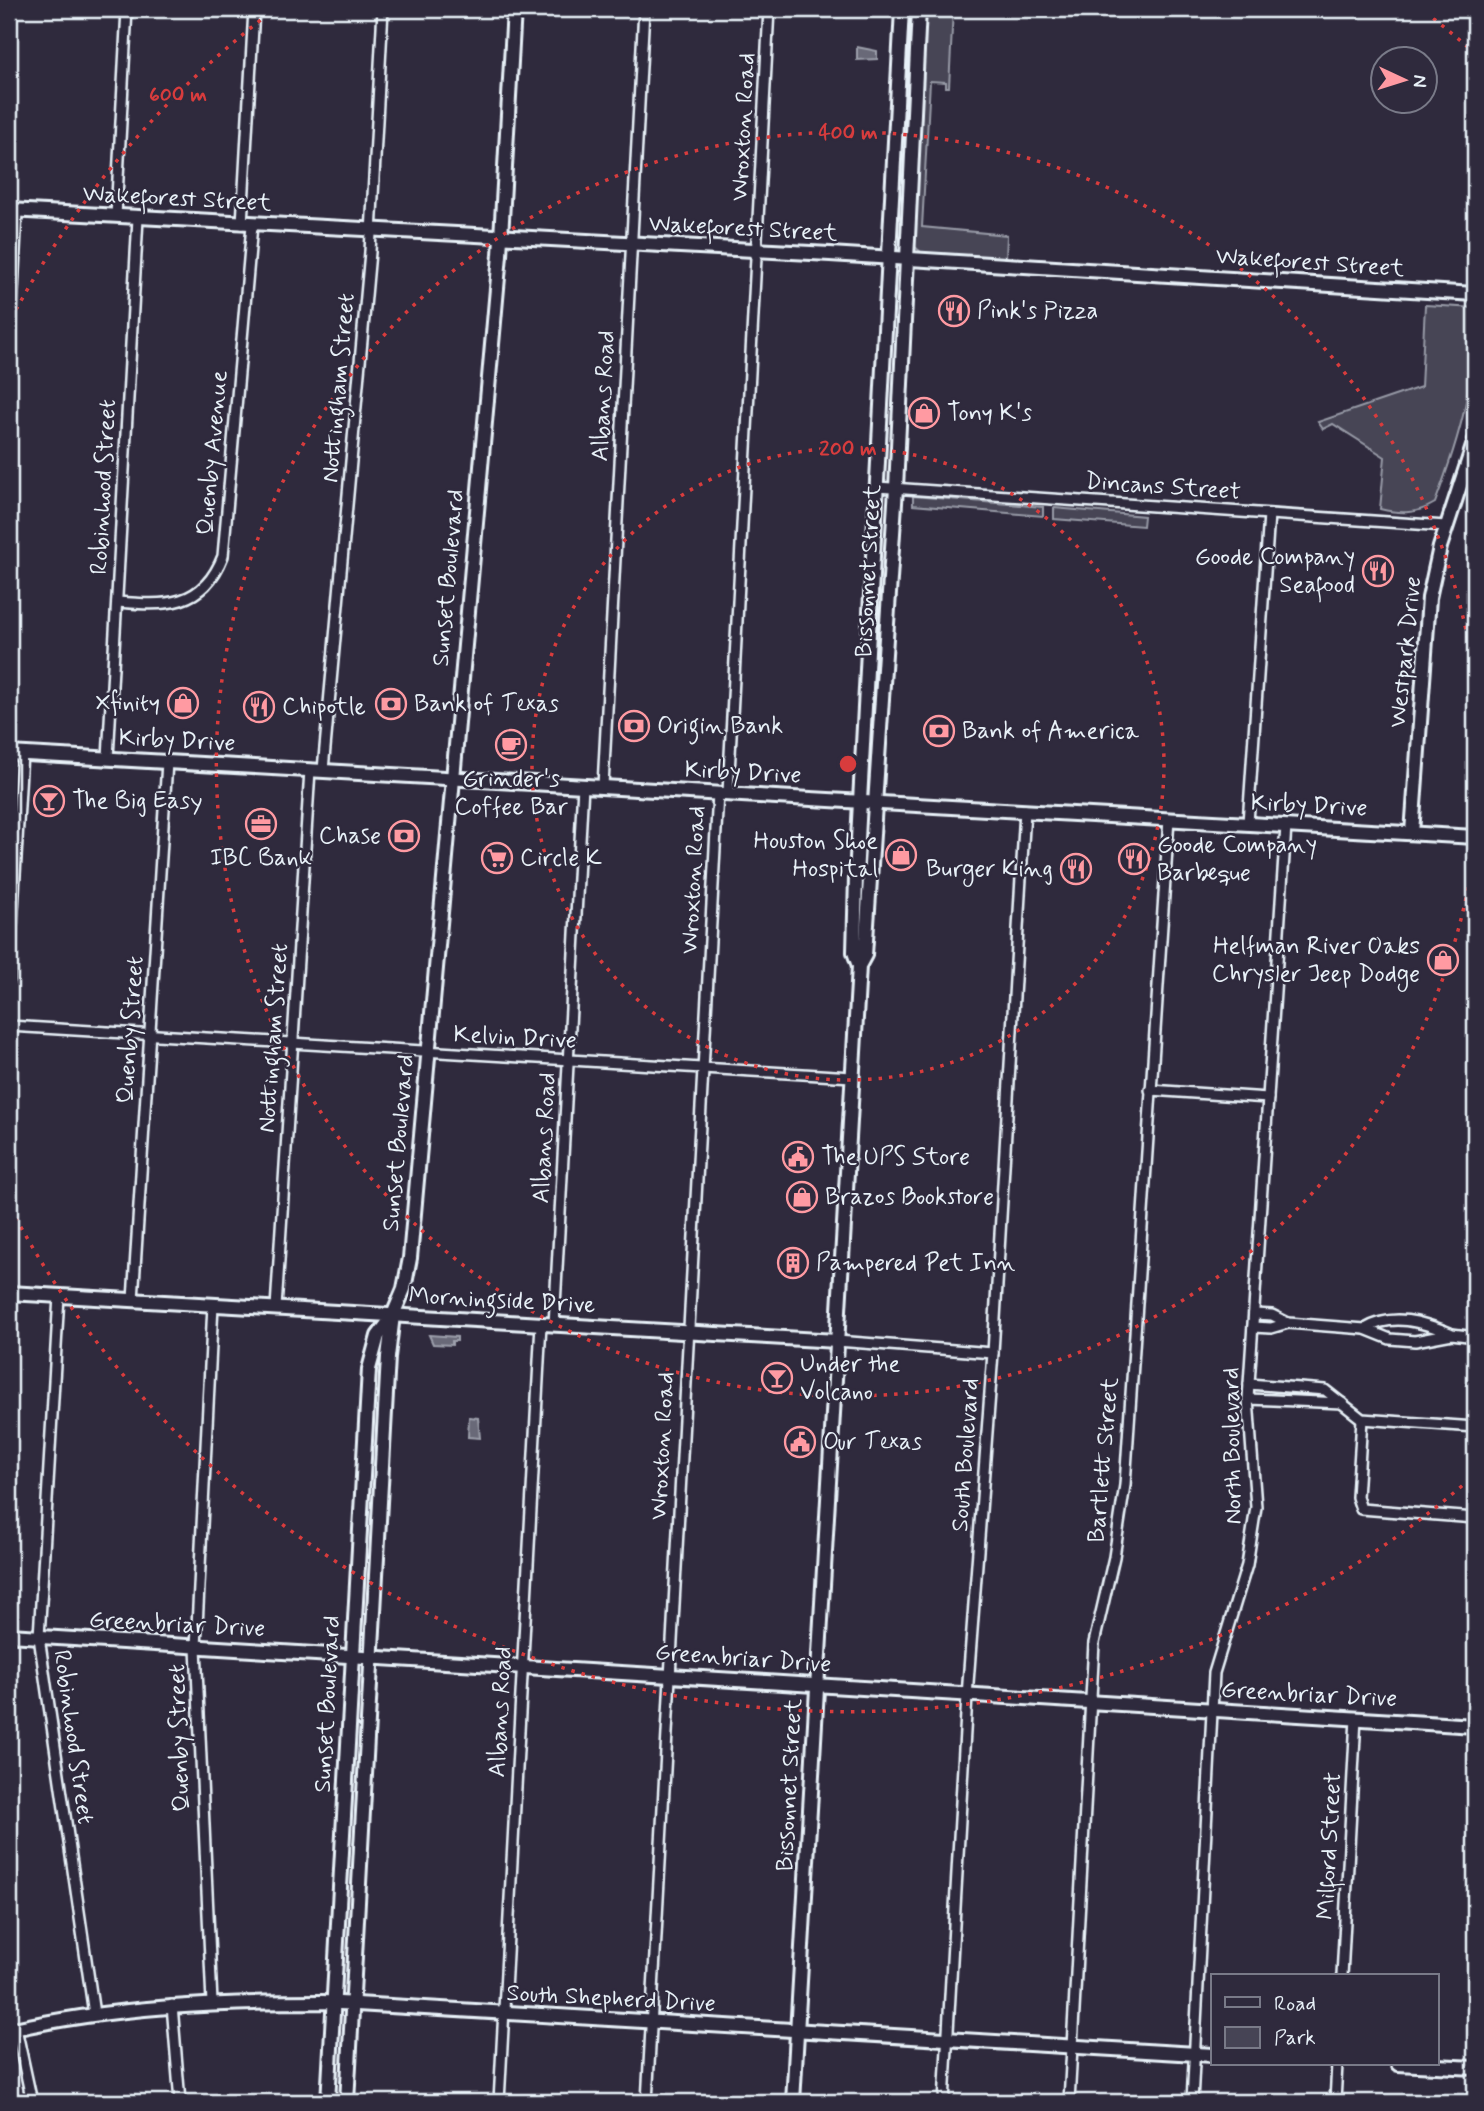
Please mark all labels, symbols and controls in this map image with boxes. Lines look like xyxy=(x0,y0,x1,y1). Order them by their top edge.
north arrow xyxy=(1368,46,1438,116)
street label: Wroxton Road xyxy=(725,52,763,202)
text: N xyxy=(1407,74,1432,88)
text: 600 m xyxy=(149,81,207,109)
text: 400 m xyxy=(818,119,878,147)
street label: Wakeforest Street xyxy=(82,179,272,221)
street label: Wakeforest Street xyxy=(648,209,838,251)
street label: Wakeforest Street xyxy=(1214,241,1405,287)
street label: Nottingham Street xyxy=(315,292,366,484)
restaurant icon: Pink's Pizza xyxy=(937,294,971,328)
place label: Pink's Pizza xyxy=(977,296,1098,327)
street label: Albans Road xyxy=(585,330,623,462)
street label: Quenby Avenue xyxy=(190,369,236,537)
shop icon: Tony K's xyxy=(907,396,941,430)
street label: Robinhood Street xyxy=(84,398,124,576)
place label: Tony K's xyxy=(947,398,1032,429)
text: 200 m xyxy=(819,435,877,463)
street label: Dincans Street xyxy=(1084,466,1242,508)
street label: Bissonnet Street xyxy=(849,484,889,658)
street label: Sunset Boulevard xyxy=(426,488,472,668)
place label: Goode Company Seafood xyxy=(1195,542,1355,603)
restaurant icon: Goode Company Seafood xyxy=(1361,554,1395,588)
street label: Westpark Drive xyxy=(1383,575,1429,729)
shop icon: Xfinity xyxy=(166,686,200,720)
bank icon: Bank of Texas xyxy=(374,687,408,721)
place label: Xfinity xyxy=(95,688,160,719)
place label: Bank of Texas xyxy=(414,689,559,720)
restaurant icon: Chipotle xyxy=(242,690,276,724)
place label: Chipotle xyxy=(282,692,366,723)
bank icon: Origin Bank xyxy=(617,709,651,743)
place label: Origin Bank xyxy=(657,711,783,745)
bank icon: Bank of America xyxy=(922,714,956,748)
place label: Bank of America xyxy=(962,716,1140,747)
street label: Kirby Drive xyxy=(118,722,236,760)
cafe icon: Grinder's Coffee Bar xyxy=(494,728,528,762)
centre of rings xyxy=(836,752,860,776)
street label: Kirby Drive xyxy=(684,754,802,792)
place label: Grinder's Coffee Bar xyxy=(454,764,568,823)
bar icon: The Big Easy xyxy=(32,784,66,818)
place label: The Big Easy xyxy=(72,786,202,817)
street label: Kirby Drive xyxy=(1250,787,1368,825)
street label: Wroxton Road xyxy=(675,805,713,955)
office icon: IBC Bank xyxy=(244,807,278,841)
bank icon: Chase xyxy=(387,819,421,853)
place label: Chase xyxy=(319,821,381,852)
place label: Houston Shoe Hospital xyxy=(753,826,878,885)
place label: Goode Company Barbeque xyxy=(1157,830,1317,889)
shop icon: Houston Shoe Hospital xyxy=(884,838,918,872)
supermarket icon: Circle K xyxy=(480,841,514,875)
restaurant icon: Goode Company Barbeque xyxy=(1117,842,1151,876)
place label: IBC Bank xyxy=(210,843,312,874)
place label: Circle K xyxy=(520,843,602,874)
restaurant icon: Burger King xyxy=(1059,852,1093,886)
place label: Burger King xyxy=(926,854,1053,887)
place label: Helfman River Oaks Chrysler Jeep Dodge xyxy=(1212,931,1420,992)
street label: Nottingham Street xyxy=(252,942,299,1134)
shop icon: Helfman River Oaks Chrysler Jeep Dodge xyxy=(1426,943,1460,977)
street label: Quenby Street xyxy=(110,955,152,1105)
street label: Kelvin Drive xyxy=(453,1019,577,1057)
street label: Sunset Boulevard xyxy=(376,1053,422,1233)
street label: Albans Road xyxy=(526,1072,564,1204)
public building icon: The UPS Store xyxy=(781,1140,815,1174)
place label: The UPS Store xyxy=(821,1142,970,1173)
shop icon: Brazos Bookstore xyxy=(785,1180,819,1214)
place label: Brazos Bookstore xyxy=(825,1182,994,1213)
building icon: Pampered Pet Inn xyxy=(776,1246,810,1280)
place label: Pampered Pet Inn xyxy=(816,1248,1015,1279)
street label: Morningside Drive xyxy=(408,1281,596,1324)
place label: Under the Volcano xyxy=(800,1349,901,1408)
bar icon: Under the Volcano xyxy=(760,1361,794,1395)
street label: North Boulevard xyxy=(1216,1367,1250,1525)
street label: Wroxton Road xyxy=(644,1371,682,1521)
street label: Bartlett Street xyxy=(1081,1376,1127,1544)
street label: South Boulevard xyxy=(945,1377,987,1533)
public building icon: Our Texas xyxy=(783,1425,817,1459)
place label: Our Texas xyxy=(823,1427,923,1458)
street label: Greenbriar Drive xyxy=(88,1605,266,1645)
street label: Sunset Boulevard xyxy=(308,1615,348,1793)
street label: Greenbriar Drive xyxy=(654,1637,832,1681)
street label: Albans Road xyxy=(482,1646,520,1778)
street label: Robinhood Street xyxy=(45,1648,101,1826)
street label: Quenby Street xyxy=(162,1663,198,1813)
street label: Greenbriar Drive xyxy=(1220,1675,1398,1715)
street label: Bissonnet Street xyxy=(770,1698,810,1872)
street label: Milford Street xyxy=(1311,1771,1351,1921)
legend xyxy=(1211,1974,1438,2066)
street label: South Shepherd Drive xyxy=(505,1978,717,2020)
text: Road xyxy=(1274,1990,1316,2018)
text: Park xyxy=(1274,2024,1316,2052)

